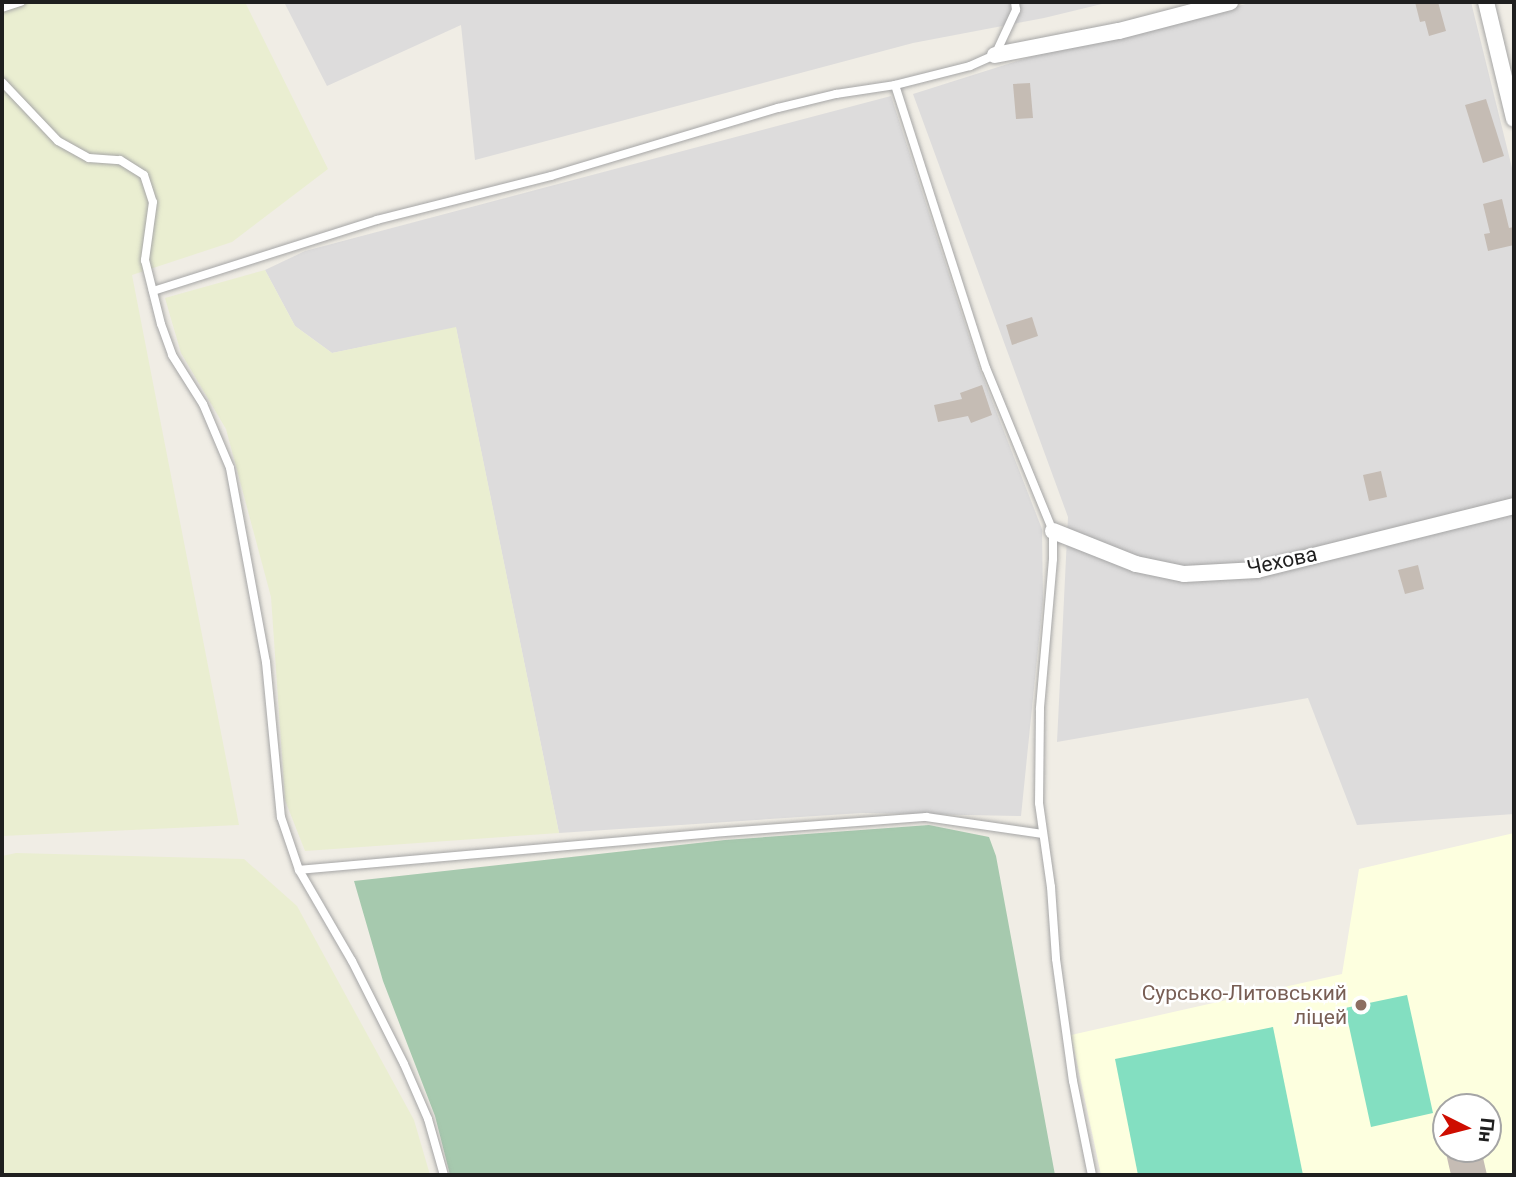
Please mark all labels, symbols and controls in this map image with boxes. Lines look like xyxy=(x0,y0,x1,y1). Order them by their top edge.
street label: Чехова xyxy=(1245,541,1319,581)
place label: Сурсько-Литовський ліцей xyxy=(1142,980,1347,1030)
marker: Сурсько-Литовський ліцей xyxy=(1353,997,1369,1013)
north arrow xyxy=(1432,1093,1502,1163)
text: Пн xyxy=(1474,1117,1499,1143)

